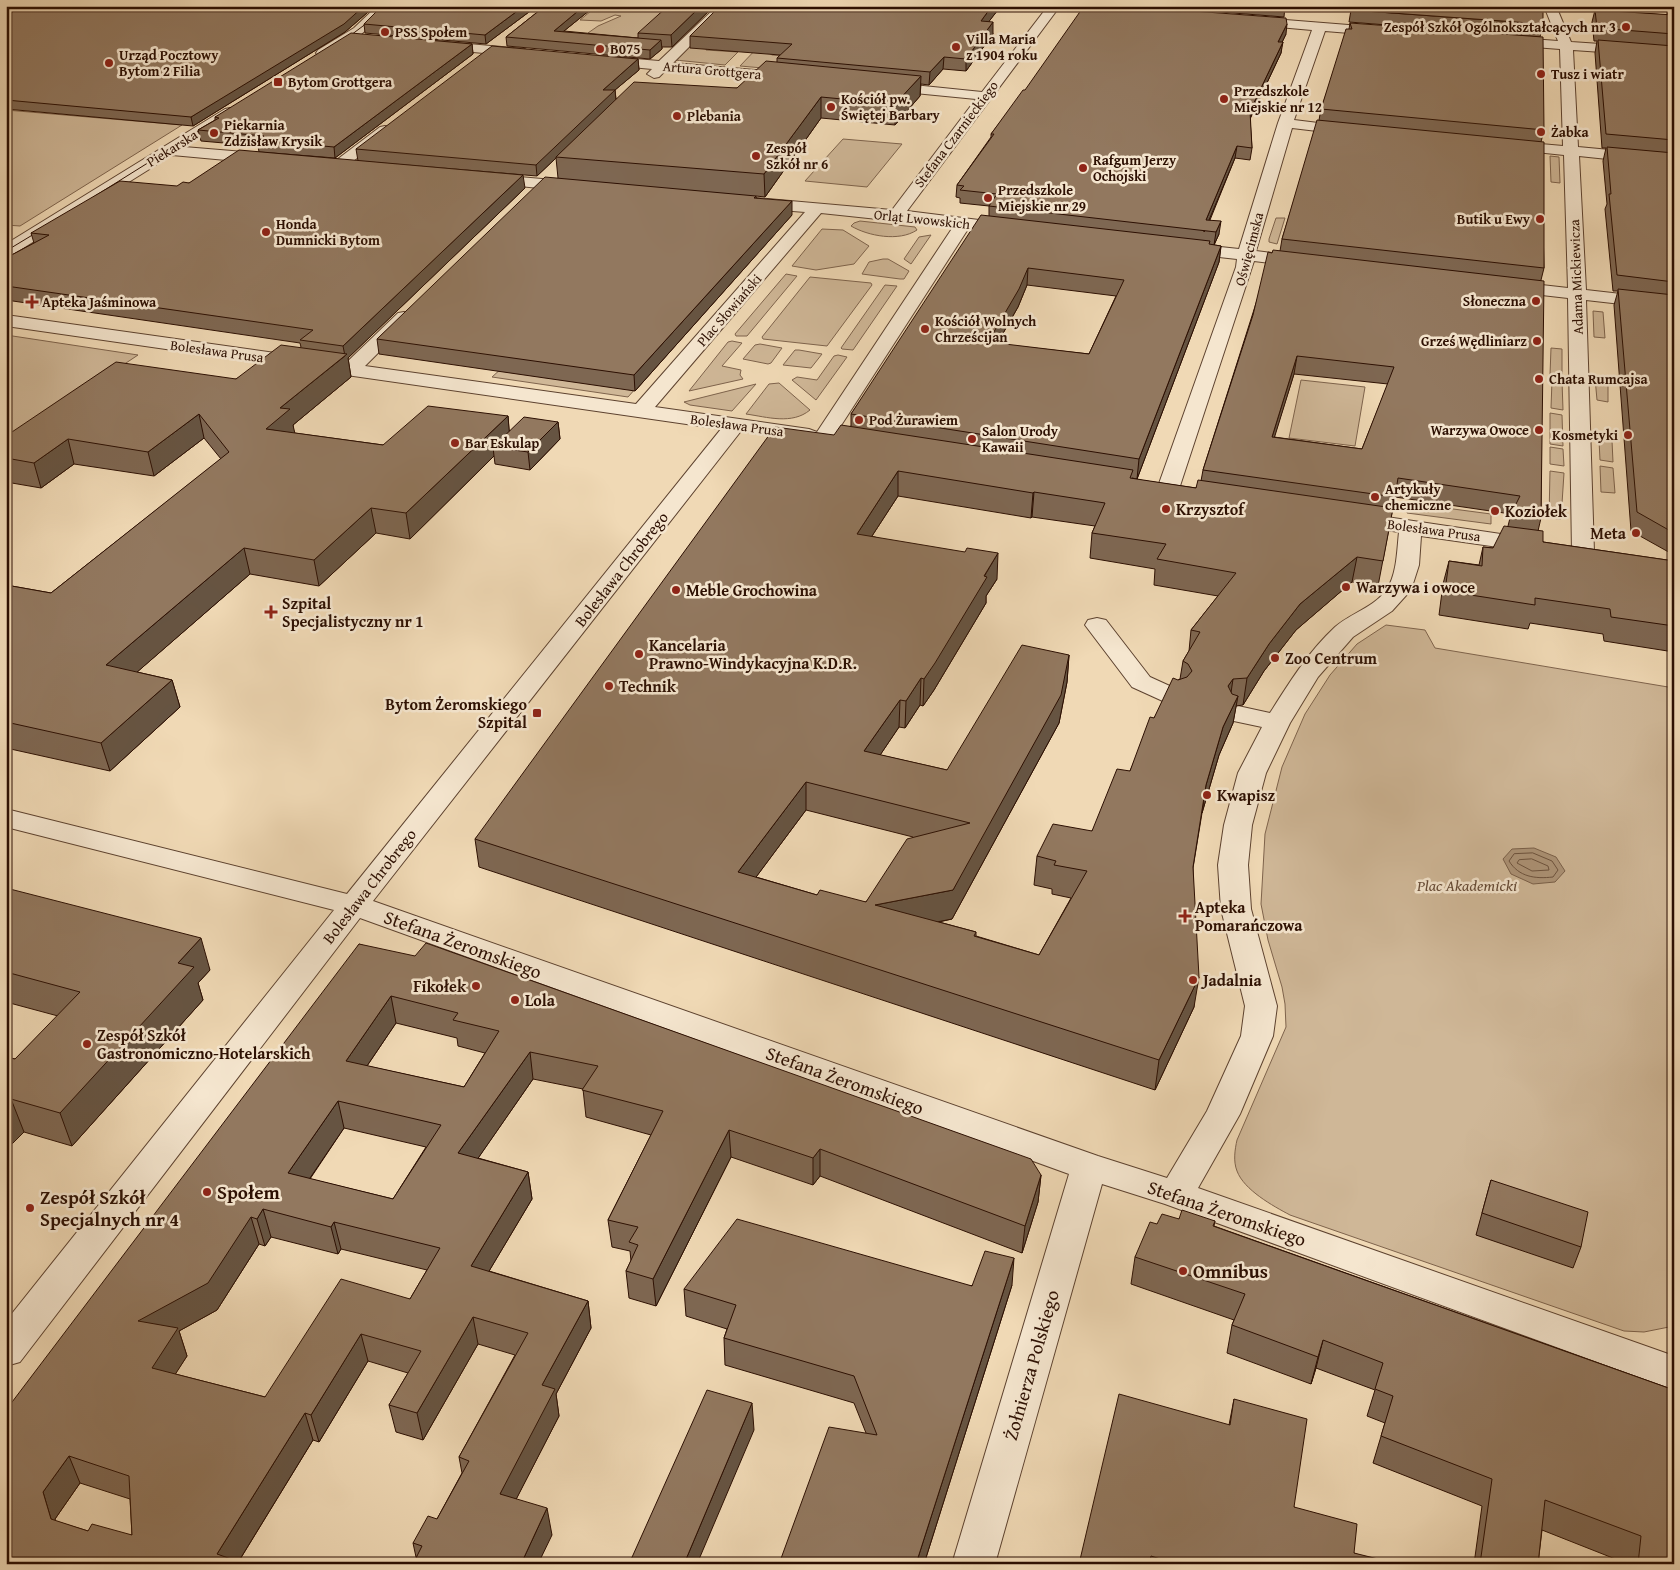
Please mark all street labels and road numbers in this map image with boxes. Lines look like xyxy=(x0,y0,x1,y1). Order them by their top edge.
street label: Artura Grottgera xyxy=(662,56,762,84)
street label: Stefana Czarnieckiego xyxy=(909,76,1003,192)
street label: Piekarska xyxy=(143,124,202,172)
street label: Orląt Lwowskich xyxy=(873,204,971,234)
street label: Oświęcimska xyxy=(1230,210,1269,288)
street label: Adama Mickiewicza xyxy=(1564,219,1588,335)
street label: Plac Słowiański xyxy=(692,269,766,351)
street label: Bolesława Prusa xyxy=(169,335,265,368)
street label: Bolesława Prusa xyxy=(689,409,785,442)
street label: Bolesława Chrobrego xyxy=(568,506,674,632)
street label: Bolesława Prusa xyxy=(1386,514,1482,547)
street label: Bolesława Chrobrego xyxy=(316,823,422,949)
street label: Stefana Żeromskiego xyxy=(380,902,546,986)
street label: Stefana Żeromskiego xyxy=(762,1038,928,1122)
street label: Stefana Żeromskiego xyxy=(1144,1173,1310,1253)
street label: Żołnierza Polskiego xyxy=(996,1286,1066,1444)

